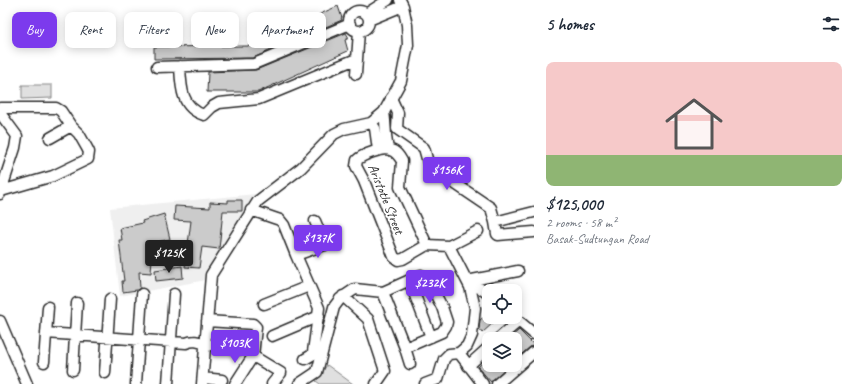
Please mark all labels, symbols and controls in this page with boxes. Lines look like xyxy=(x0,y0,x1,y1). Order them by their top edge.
chip: Buy xyxy=(12,12,57,48)
chip: Rent xyxy=(65,12,116,48)
chip: Filters xyxy=(124,12,183,48)
chip: New xyxy=(191,12,239,48)
chip: Apartment xyxy=(247,12,326,48)
icon: filters xyxy=(820,13,842,35)
text: 5 homes xyxy=(546,14,594,35)
icon: home xyxy=(658,88,730,160)
pin: $156K xyxy=(419,157,475,191)
street label: Aristotle Street xyxy=(364,161,408,238)
text: $156K xyxy=(432,162,462,178)
text: $125,000 xyxy=(546,194,603,215)
text: 2 rooms · 58 m² xyxy=(546,215,616,231)
pin: $137K xyxy=(290,225,346,259)
text: $137K xyxy=(303,230,333,246)
text: Basak-Sudtungan Road xyxy=(546,231,649,247)
pin: $125K xyxy=(141,240,197,274)
text: $125K xyxy=(154,245,184,261)
pin: $232K xyxy=(402,270,458,304)
text: $232K xyxy=(415,275,445,291)
map controls xyxy=(482,284,522,372)
button: locate xyxy=(482,284,522,324)
pin: $103K xyxy=(207,330,263,364)
button: layers xyxy=(482,332,522,372)
text: $103K xyxy=(220,335,250,351)

